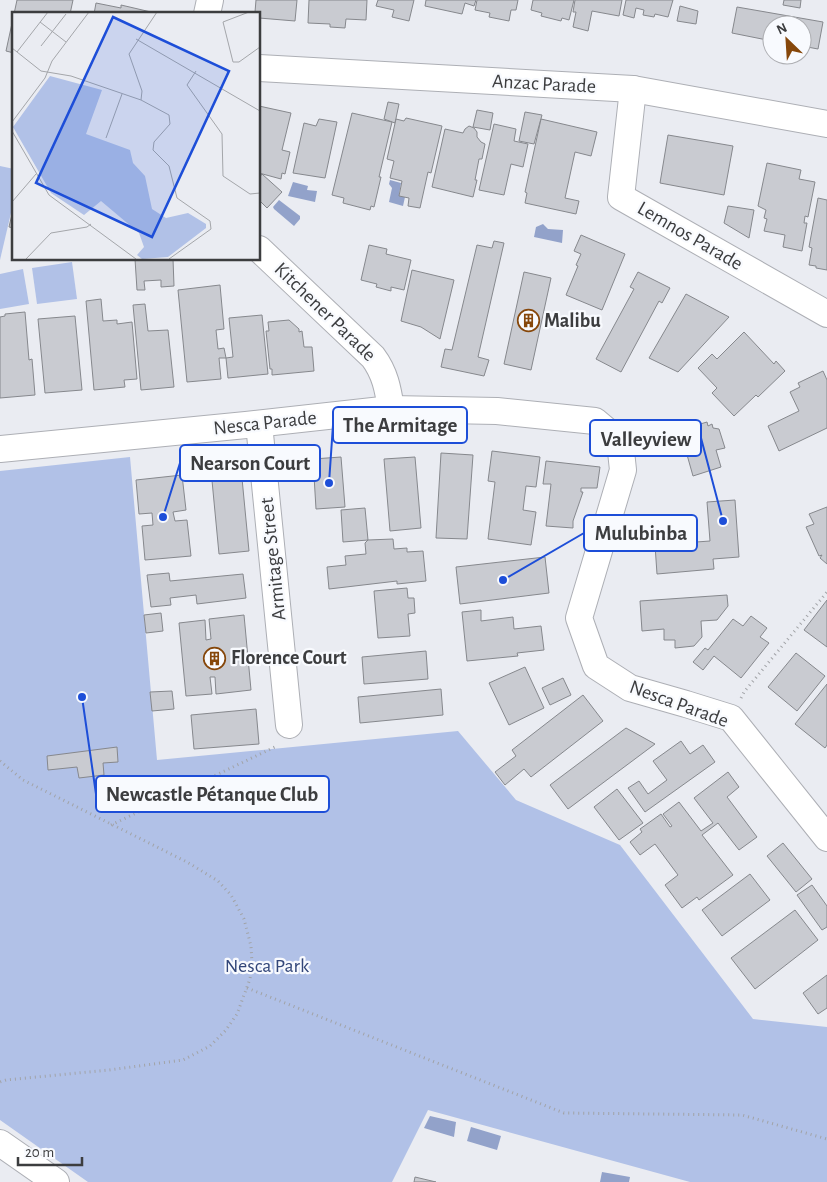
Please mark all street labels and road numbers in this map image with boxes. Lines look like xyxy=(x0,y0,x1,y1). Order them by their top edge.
street label: Anzac Parade xyxy=(491,71,597,97)
street label: Lemnos Parade xyxy=(634,198,746,274)
street label: Kitchener Parade xyxy=(270,259,380,365)
street label: Nesca Parade xyxy=(212,408,318,438)
street label: Armitage Street xyxy=(257,496,289,622)
street label: Nesca Parade xyxy=(627,677,731,731)

